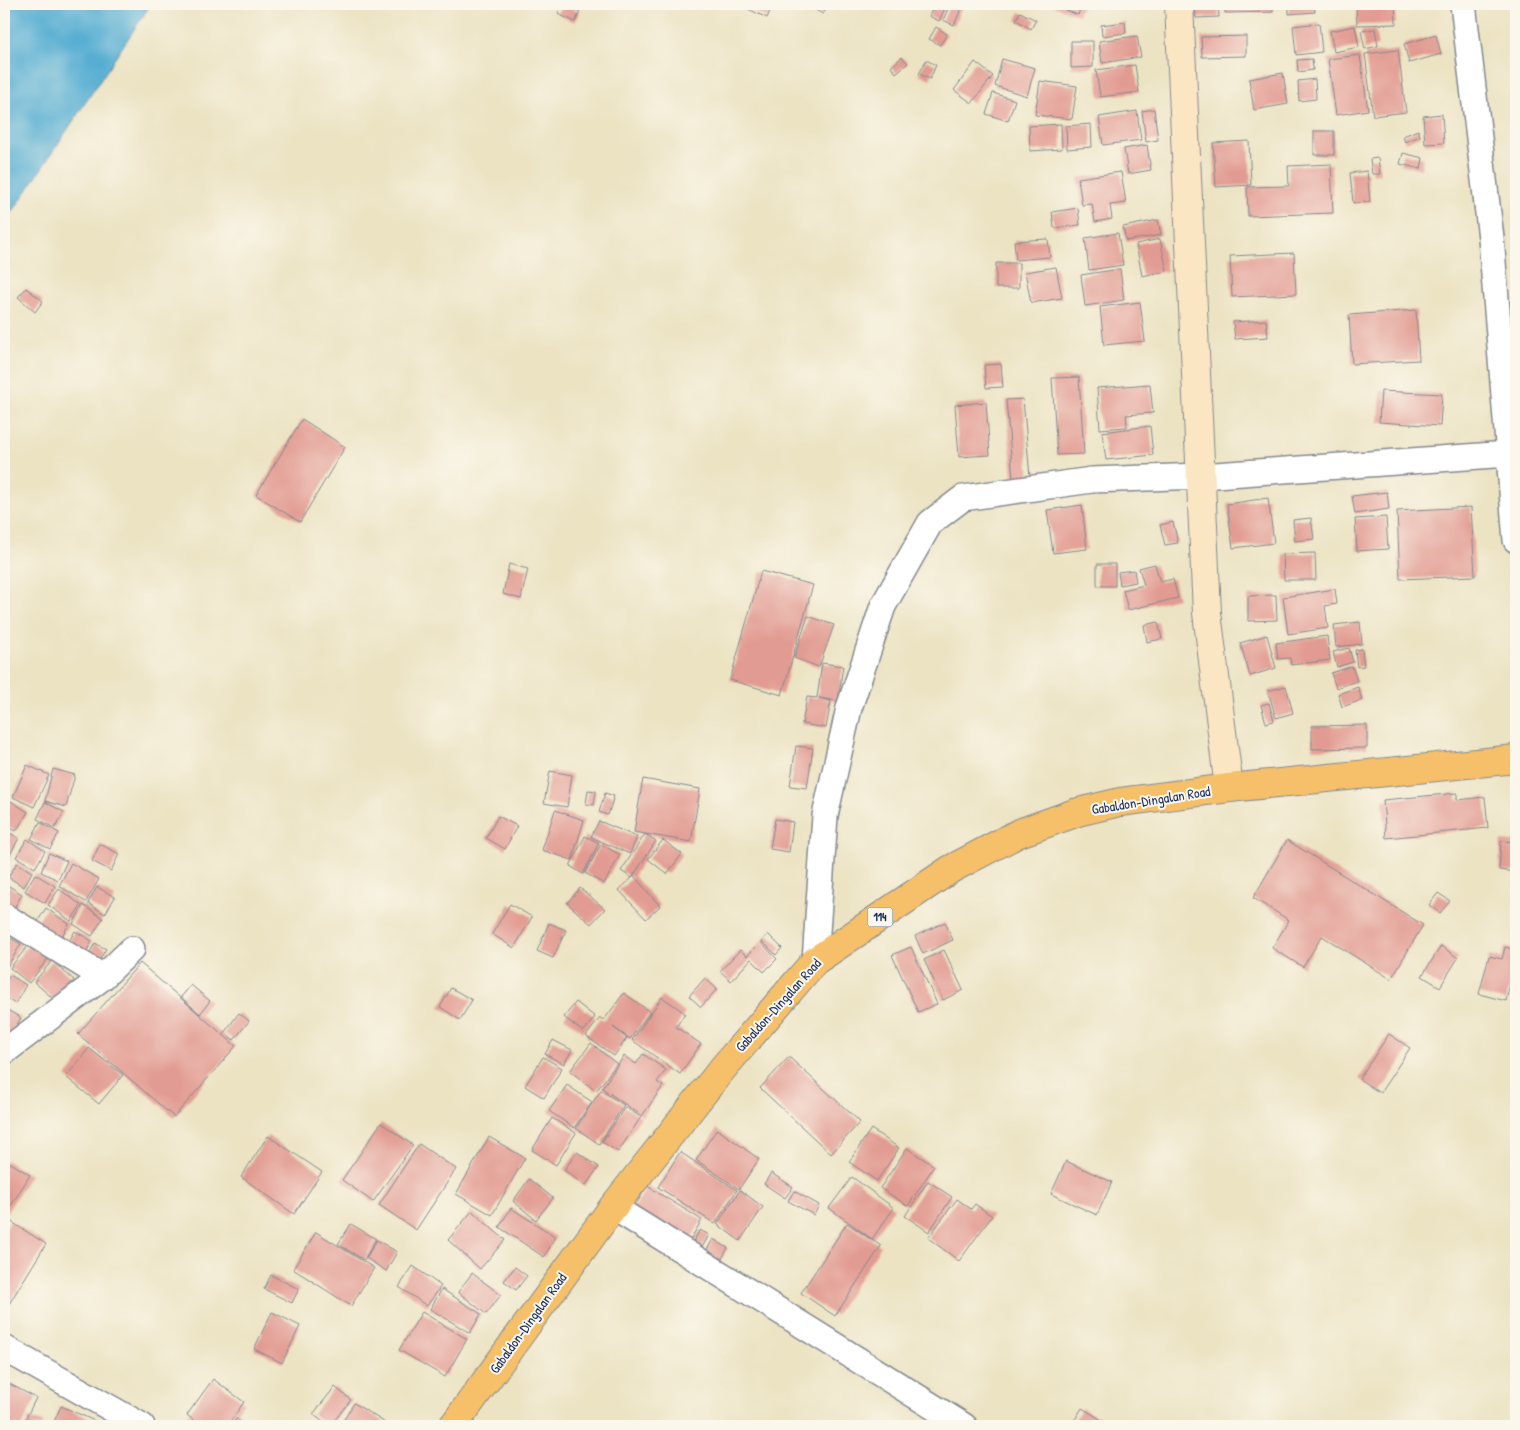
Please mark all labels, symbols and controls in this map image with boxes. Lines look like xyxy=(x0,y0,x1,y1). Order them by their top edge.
street label: Gabaldon-Dingalan Road xyxy=(1090,781,1212,819)
road number: 114 xyxy=(868,908,892,926)
street label: Gabaldon-Dingalan Road xyxy=(730,953,826,1056)
street label: Gabaldon-Dingalan Road xyxy=(485,1268,572,1377)

